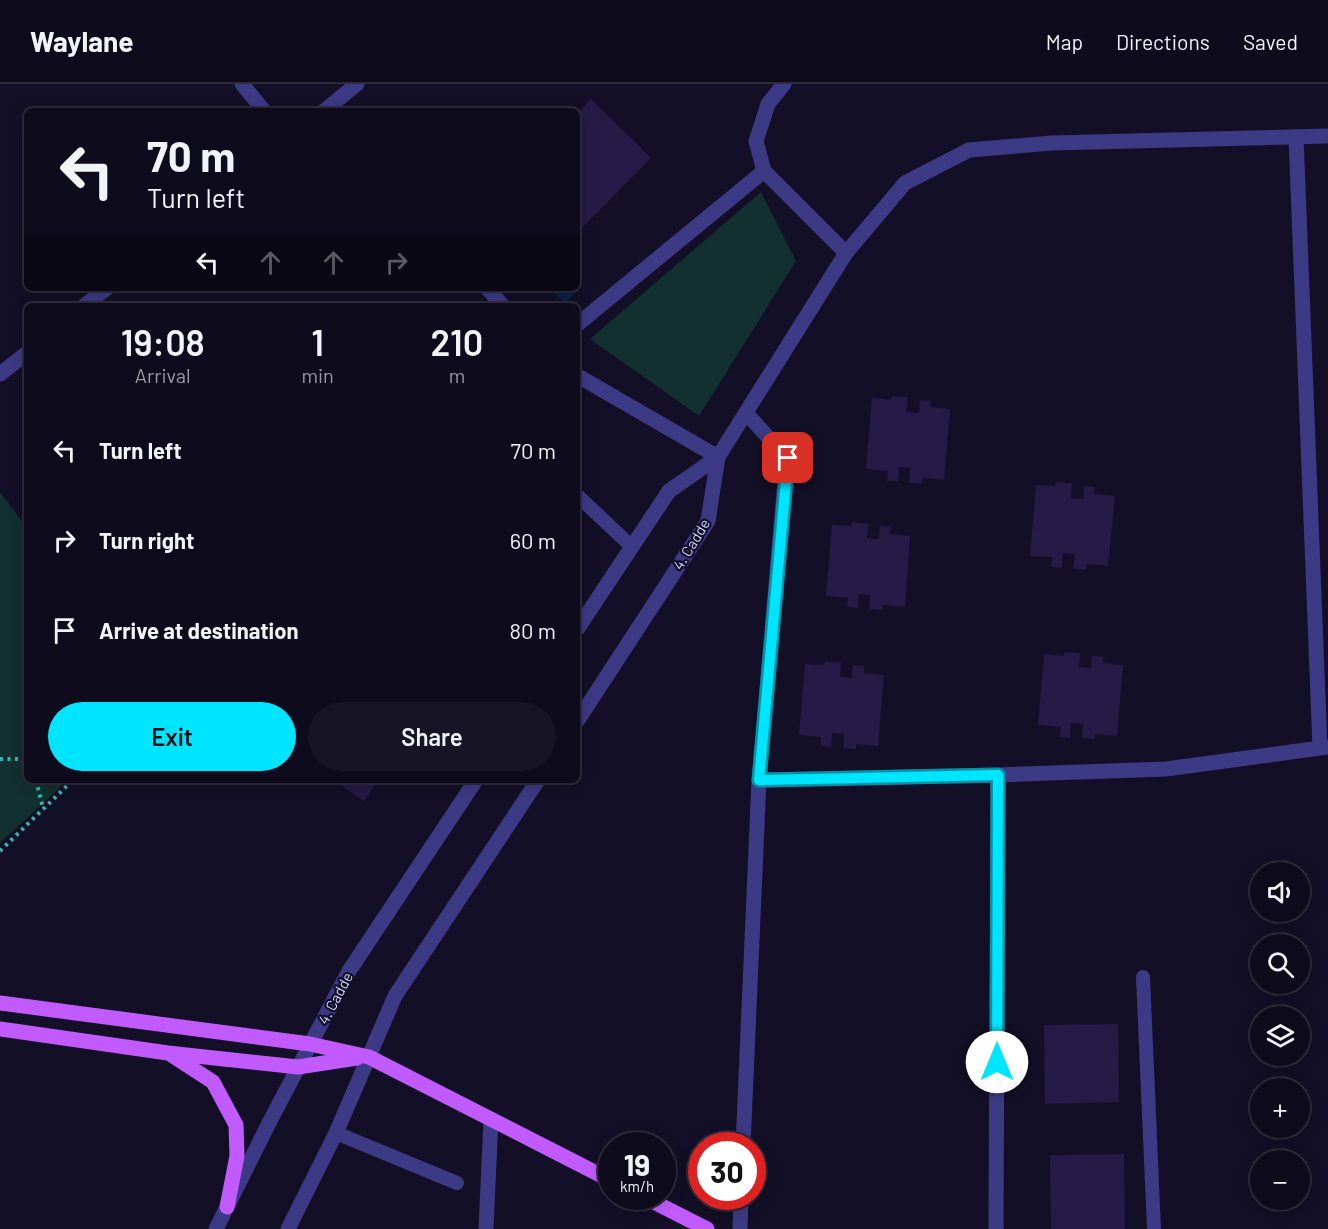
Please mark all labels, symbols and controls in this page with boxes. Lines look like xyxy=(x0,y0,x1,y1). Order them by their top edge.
text: Waylane xyxy=(30,24,134,58)
text: Map xyxy=(1046,29,1083,54)
text: Directions xyxy=(1116,29,1210,54)
text: Saved xyxy=(1243,29,1298,54)
text: 70 m xyxy=(147,130,235,180)
icon: left xyxy=(48,132,126,210)
text: Turn left xyxy=(147,181,245,213)
icon: left xyxy=(191,246,224,279)
icon: ahead xyxy=(254,246,287,279)
icon: ahead xyxy=(317,246,350,279)
icon: right xyxy=(380,246,413,279)
text: 19:08 xyxy=(121,320,205,363)
text: 1 xyxy=(311,320,324,363)
text: 210 xyxy=(431,320,483,363)
text: Arrival xyxy=(135,363,191,387)
text: min xyxy=(301,363,334,387)
text: m xyxy=(449,363,465,387)
pin xyxy=(762,432,813,483)
icon: left xyxy=(48,434,81,467)
text: Turn left xyxy=(99,437,182,463)
text: 70 m xyxy=(511,437,556,463)
icon: arrive xyxy=(771,441,804,474)
street label: 4. Cadde xyxy=(669,515,713,573)
icon: right xyxy=(48,524,81,557)
text: Turn right xyxy=(99,527,194,553)
text: 60 m xyxy=(510,527,556,553)
icon: arrive xyxy=(48,614,81,647)
text: Arrive at destination xyxy=(99,617,298,643)
text: 80 m xyxy=(510,617,556,643)
button: Exit xyxy=(48,702,296,771)
button: Share xyxy=(308,702,556,771)
map controls xyxy=(1250,862,1310,1210)
button: sound xyxy=(1250,862,1310,922)
button: search xyxy=(1250,934,1310,994)
street label: 4. Cadde xyxy=(314,969,356,1027)
button: layers xyxy=(1250,1006,1310,1066)
position arrow xyxy=(965,1030,1029,1094)
button: + xyxy=(1250,1078,1310,1138)
speed limit sign: 30 xyxy=(688,1132,766,1210)
text: 19 xyxy=(624,1146,650,1182)
button: − xyxy=(1250,1150,1310,1210)
text: km/h xyxy=(620,1177,654,1195)

